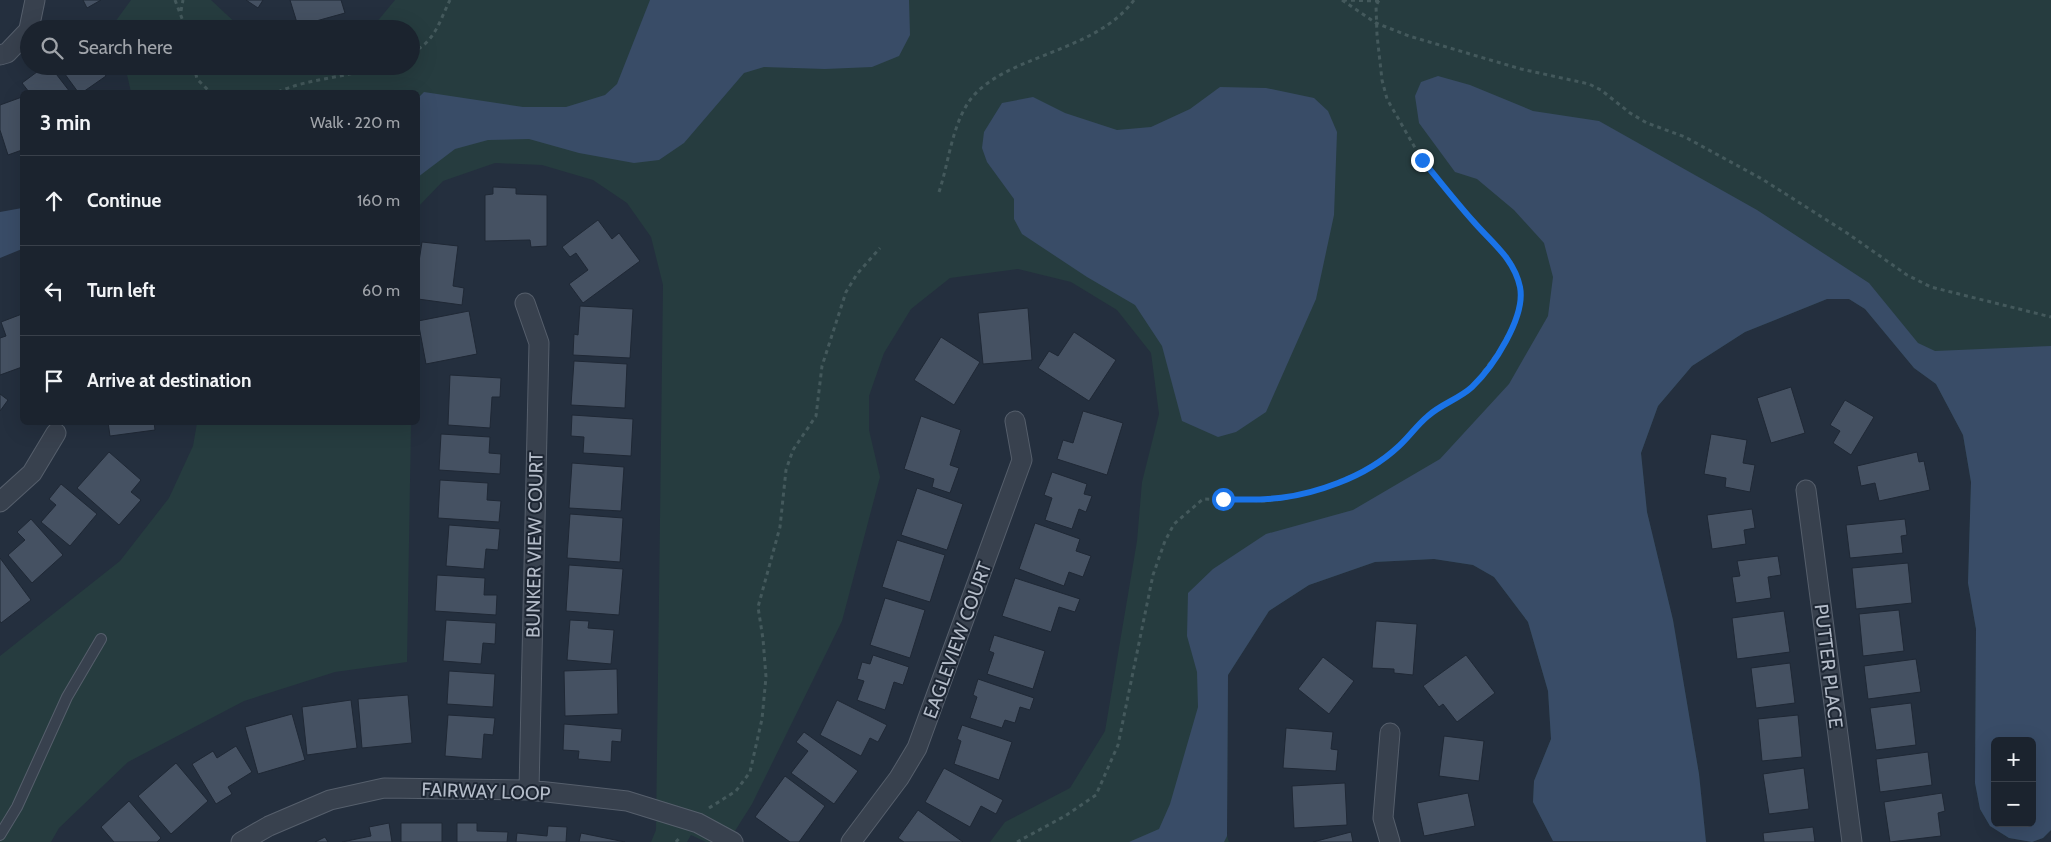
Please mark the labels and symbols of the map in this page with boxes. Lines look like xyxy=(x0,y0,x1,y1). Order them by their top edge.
route end xyxy=(1411,149,1434,172)
street label: BUNKER VIEW COURT xyxy=(521,452,548,638)
route start xyxy=(1212,488,1235,511)
street label: EAGLEVIEW COURT xyxy=(918,559,997,722)
street label: PUTTER PLACE xyxy=(1809,603,1848,730)
street label: FAIRWAY LOOP xyxy=(421,778,551,805)

